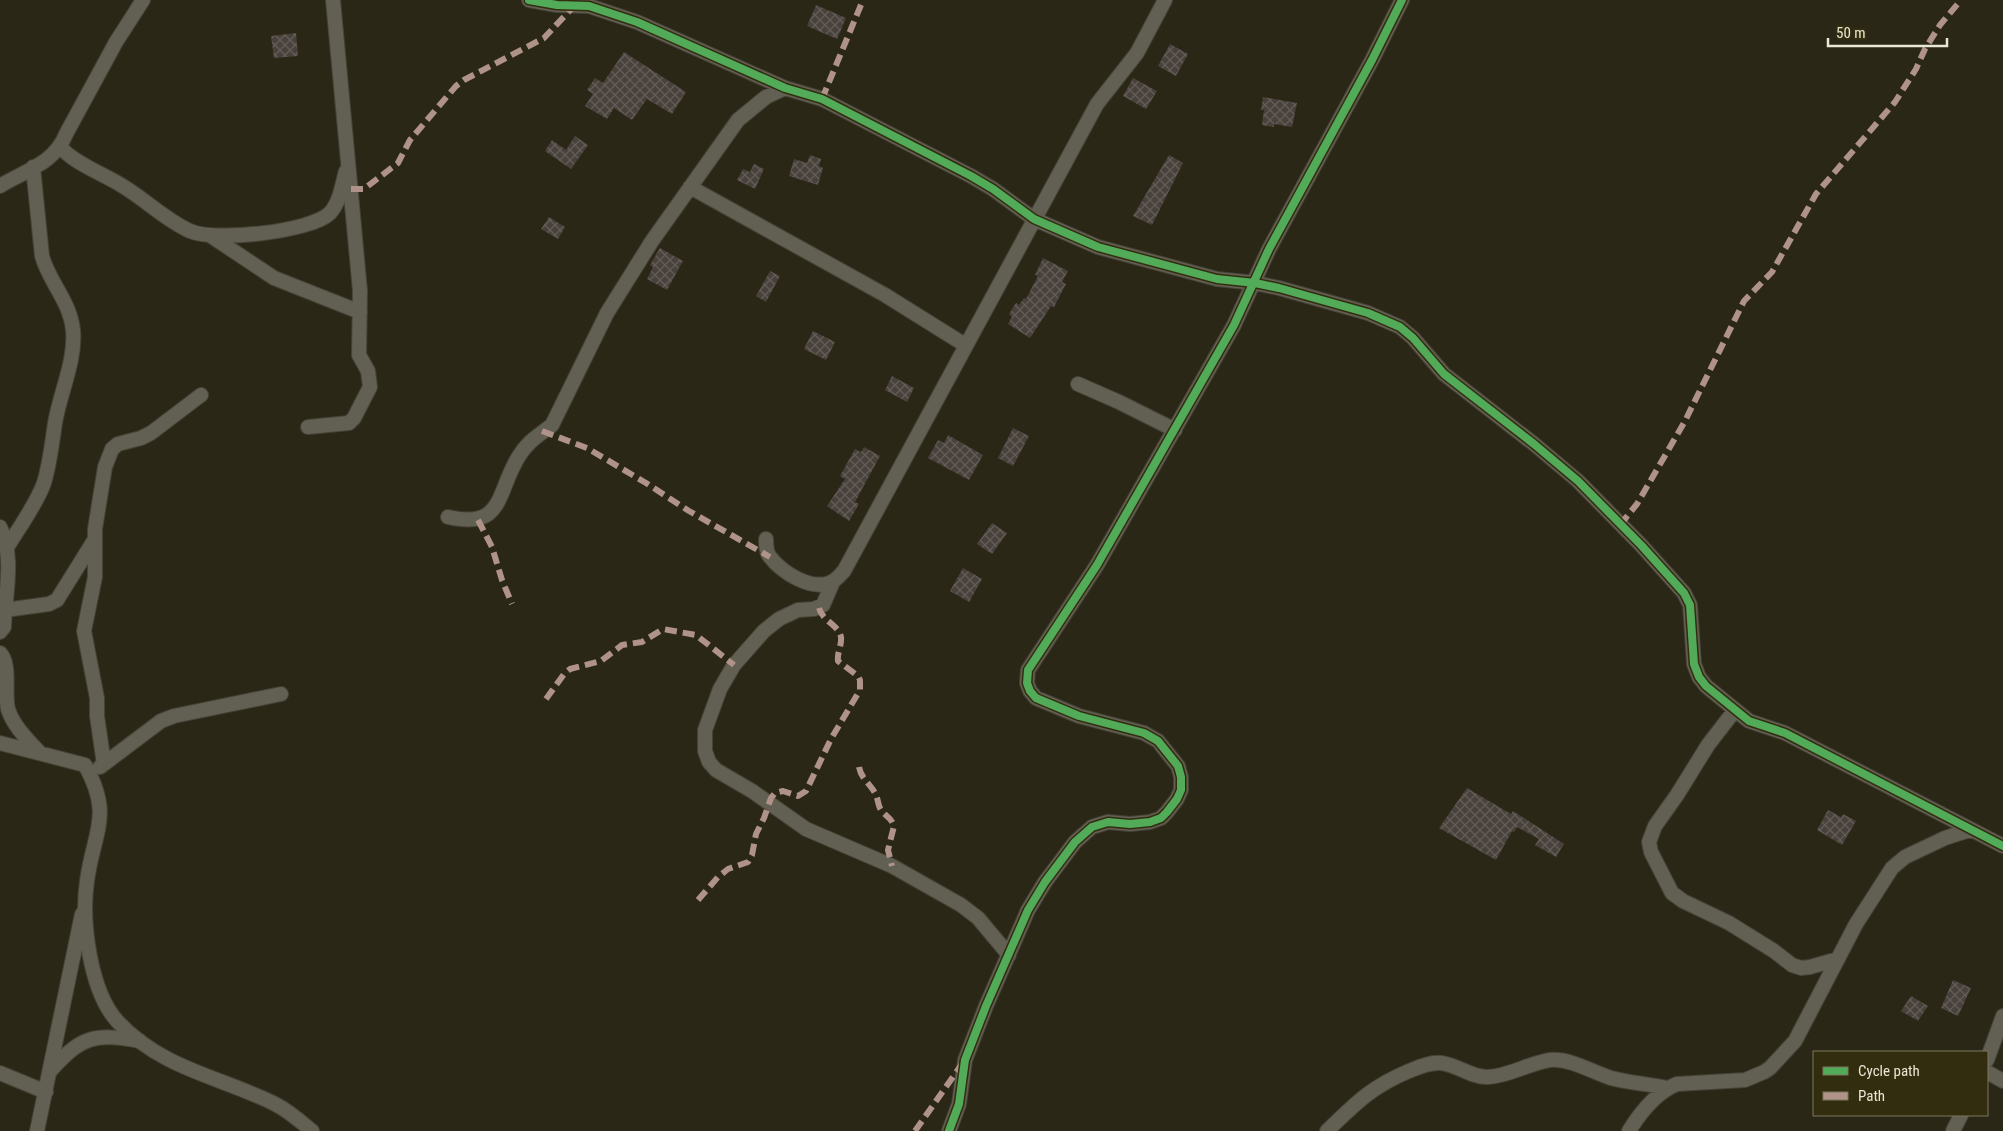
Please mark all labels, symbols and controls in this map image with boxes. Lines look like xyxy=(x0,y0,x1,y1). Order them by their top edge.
scale bar xyxy=(1828,15,1947,47)
text: 50 m xyxy=(1836,24,1866,42)
legend xyxy=(1813,1051,1988,1116)
text: Cycle path xyxy=(1858,1062,1920,1080)
text: Path xyxy=(1858,1087,1885,1105)

